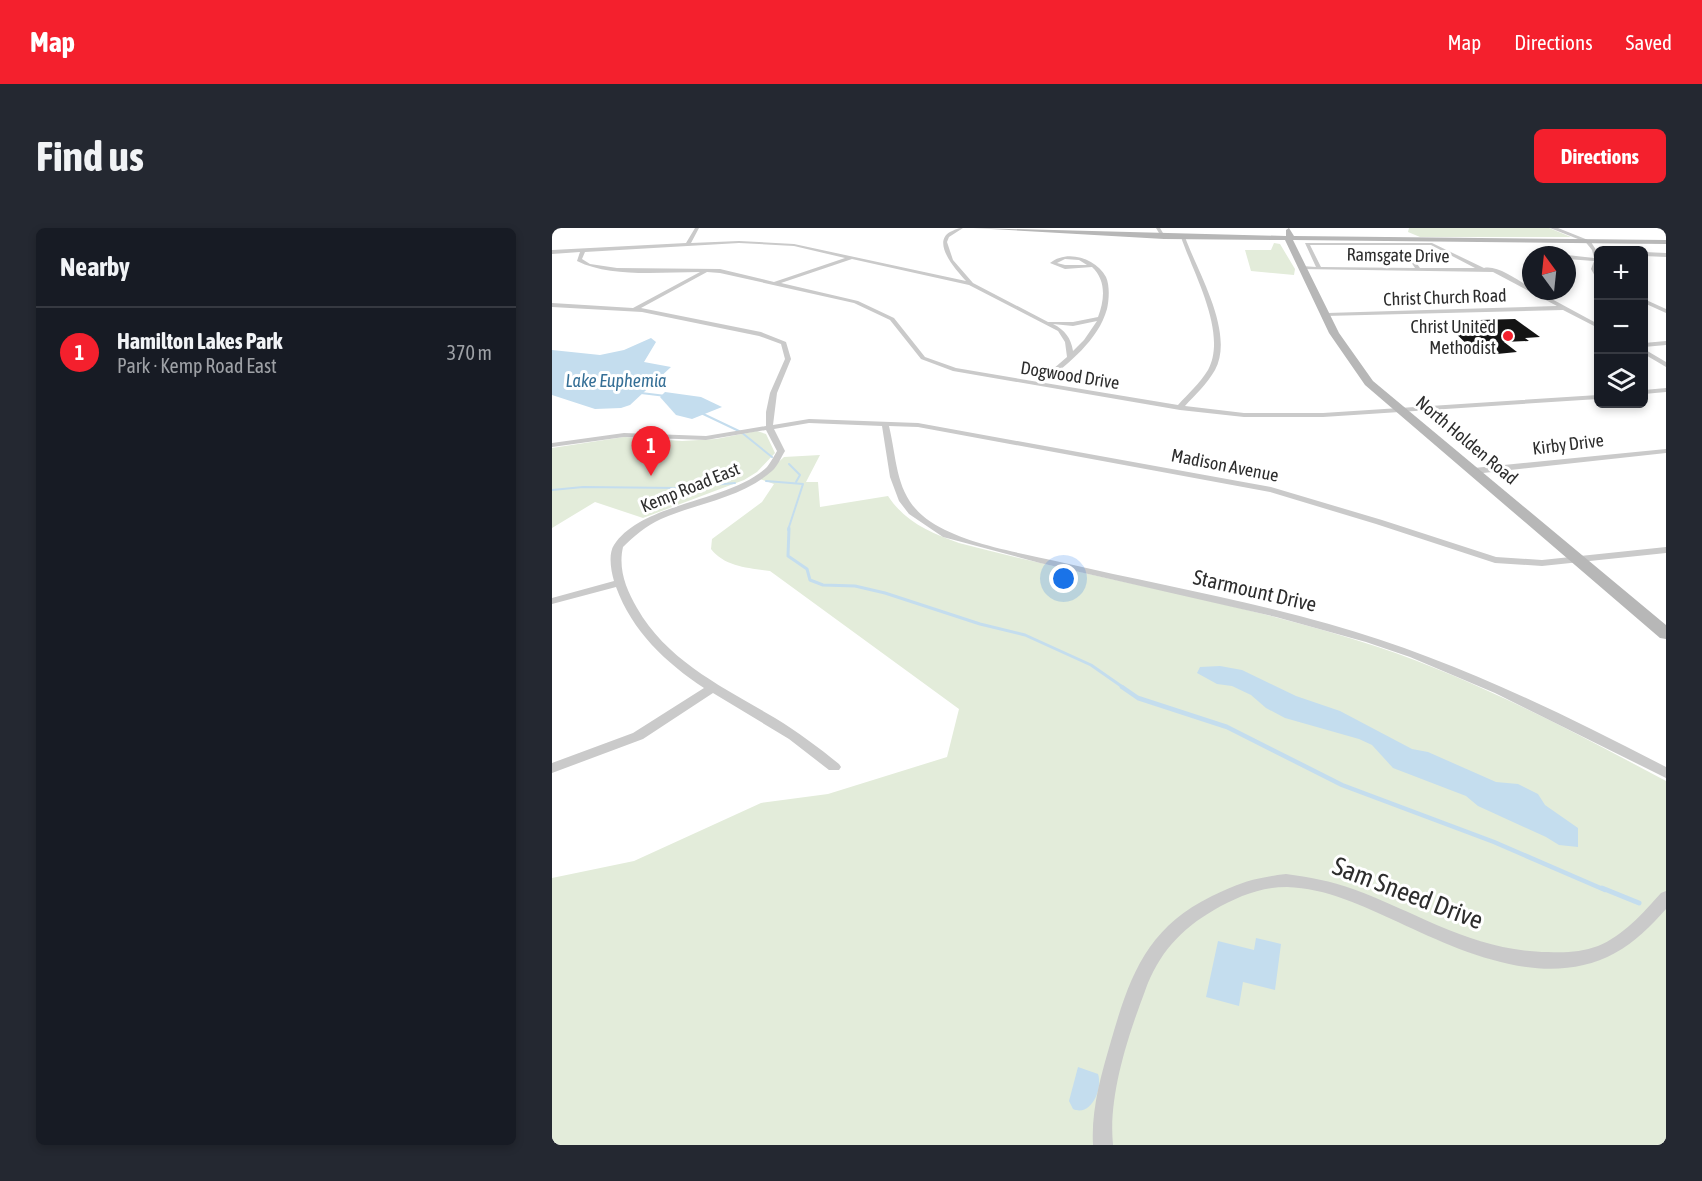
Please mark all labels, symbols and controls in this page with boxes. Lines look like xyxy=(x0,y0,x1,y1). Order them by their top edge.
text: Map xyxy=(30,26,75,58)
text: Map xyxy=(1447,30,1481,54)
text: Directions xyxy=(1514,30,1593,54)
text: Saved xyxy=(1626,30,1672,54)
button: Directions xyxy=(1534,129,1666,183)
text: Find us xyxy=(36,132,144,180)
street label: Ramsgate Drive xyxy=(1346,244,1450,266)
north arrow xyxy=(1522,246,1576,300)
map controls xyxy=(1594,246,1648,408)
button: + xyxy=(1594,246,1648,300)
text: Nearby xyxy=(60,252,130,282)
street label: Christ Church Road xyxy=(1383,284,1507,310)
button: − xyxy=(1594,300,1648,354)
place label: Christ United Methodist xyxy=(1411,316,1496,358)
text: Hamilton Lakes Park xyxy=(117,328,282,354)
marker: Christ United Methodist xyxy=(1501,329,1515,343)
text: 1 xyxy=(75,341,84,364)
text: 370 m xyxy=(447,341,492,364)
text: Park · Kemp Road East xyxy=(117,354,277,377)
button: layers xyxy=(1594,354,1648,408)
street label: Dogwood Drive xyxy=(1019,357,1121,393)
water label: Lake Euphemia xyxy=(566,370,667,391)
street label: North Holden Road xyxy=(1412,391,1522,489)
pin: 1 xyxy=(632,426,670,476)
street label: Kirby Drive xyxy=(1531,429,1605,459)
street label: Madison Avenue xyxy=(1170,444,1280,486)
street label: Kemp Road East xyxy=(637,458,743,516)
your location xyxy=(1049,564,1078,593)
street label: Starmount Drive xyxy=(1191,564,1319,616)
street label: Sam Sneed Drive xyxy=(1329,851,1487,935)

